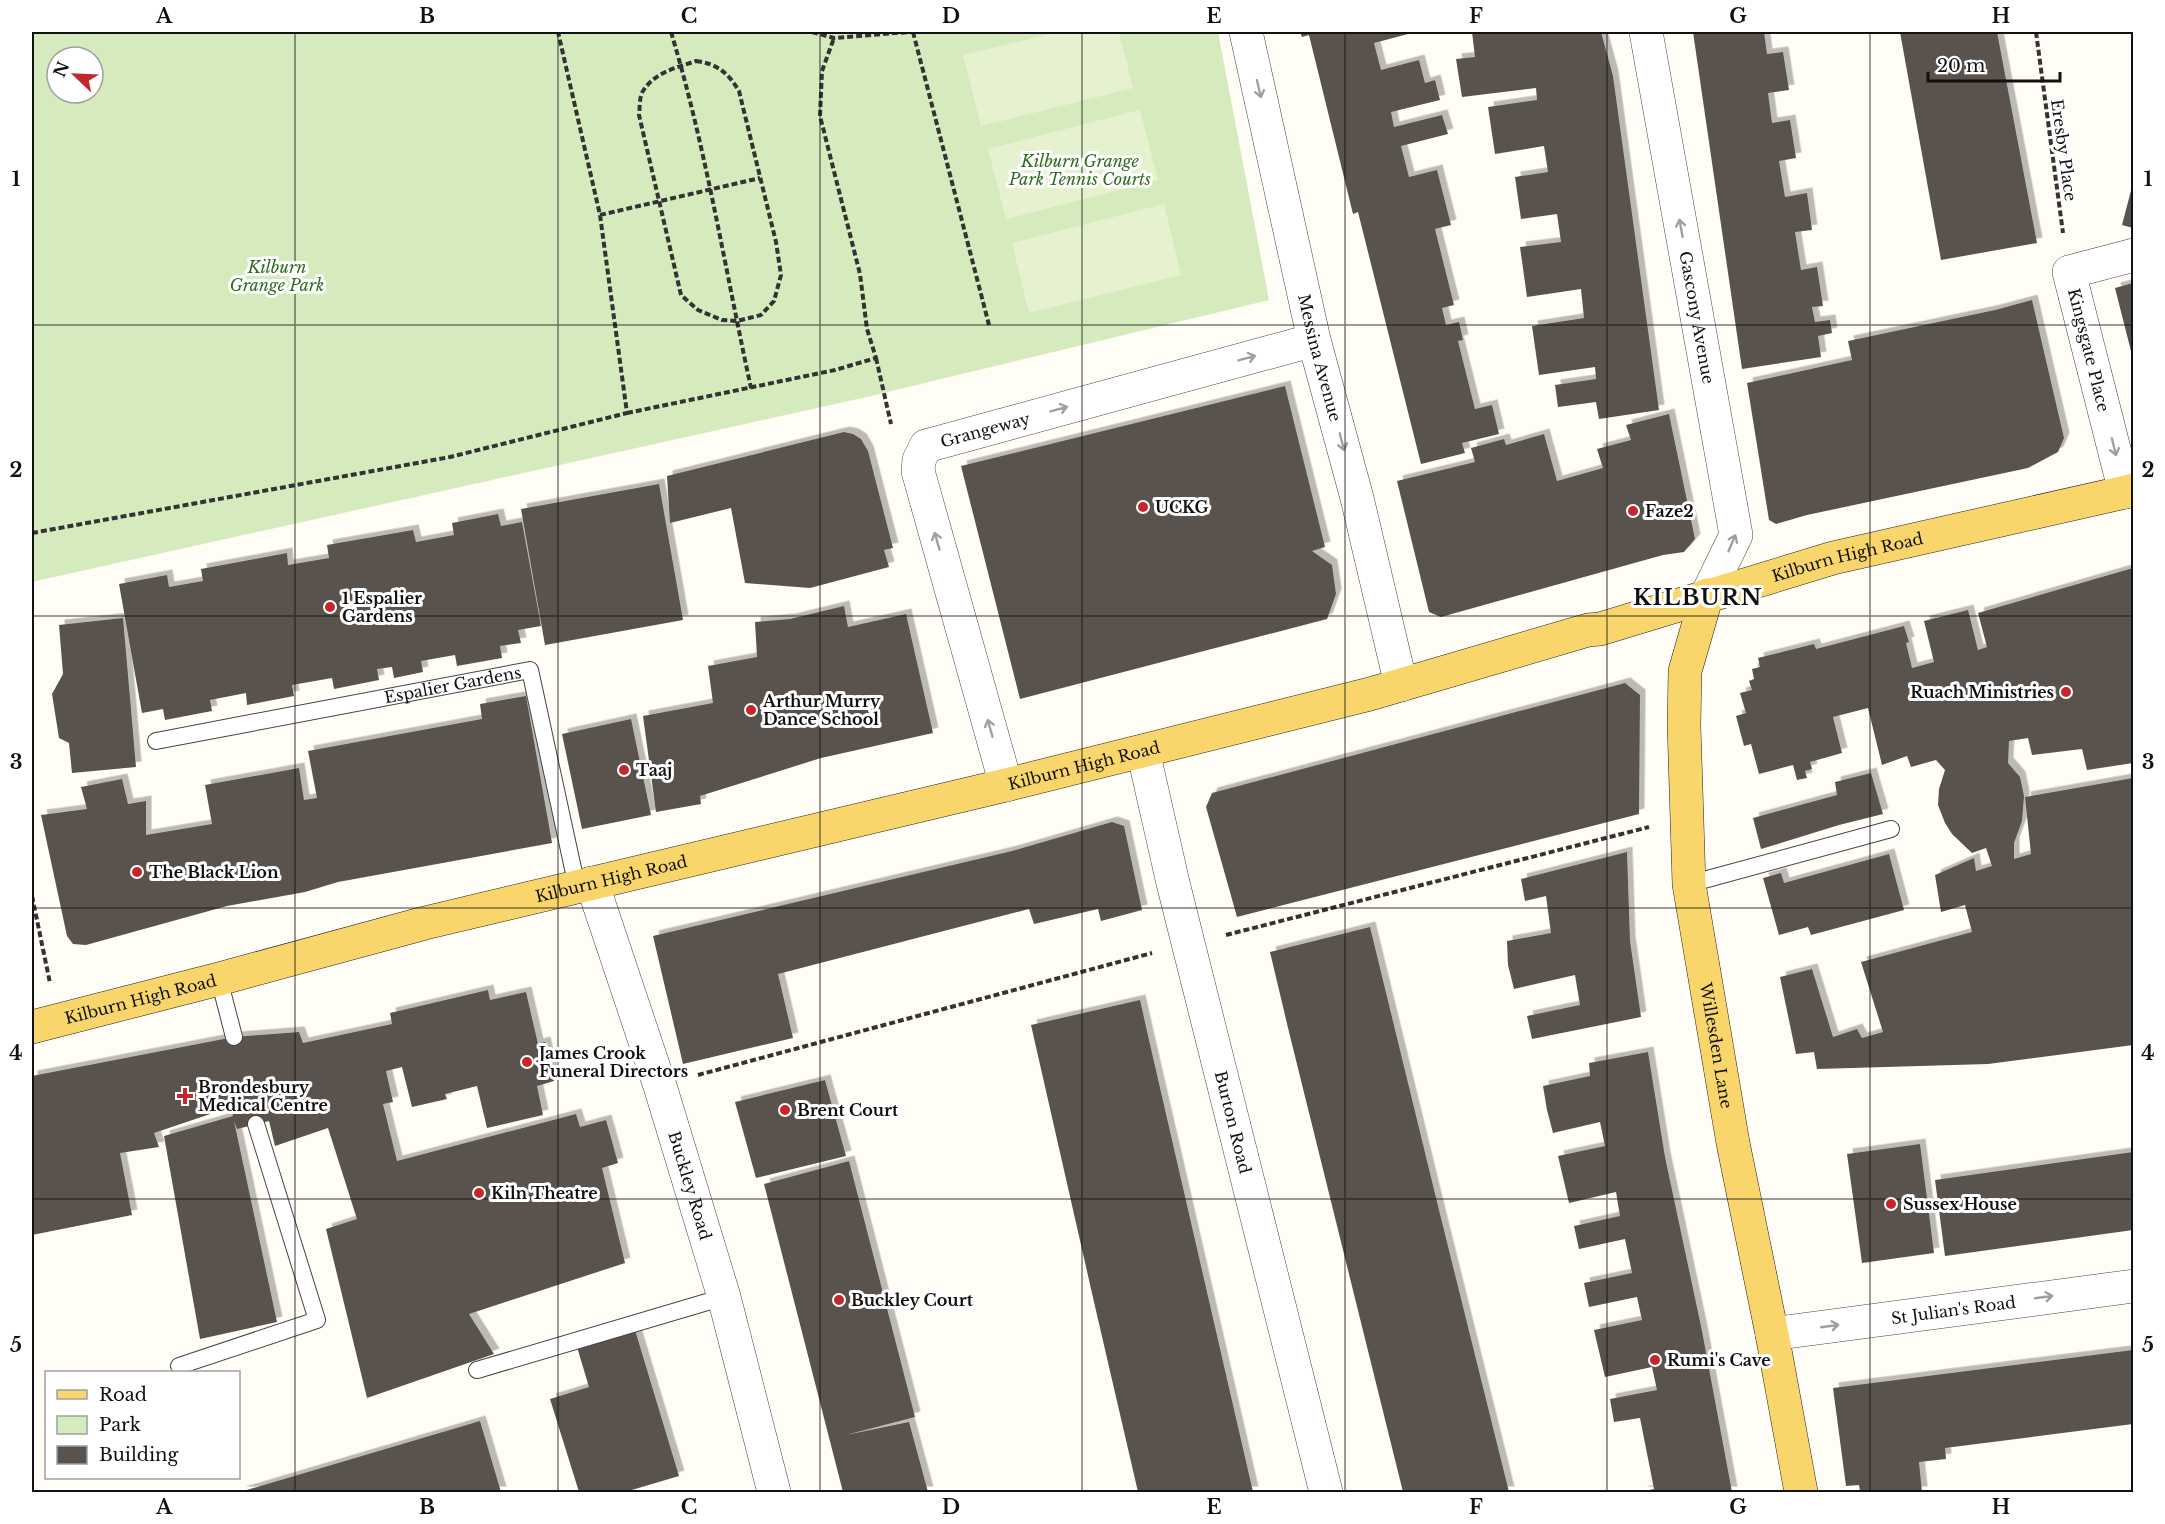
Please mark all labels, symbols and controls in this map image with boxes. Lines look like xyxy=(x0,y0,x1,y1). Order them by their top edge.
text: A xyxy=(155,4,173,28)
text: B xyxy=(419,4,435,28)
text: C xyxy=(681,4,697,28)
text: D xyxy=(942,4,960,28)
text: E xyxy=(1206,4,1222,28)
text: F xyxy=(1469,4,1483,28)
text: G xyxy=(1729,4,1747,28)
text: H xyxy=(1992,4,2011,28)
north arrow xyxy=(45,45,105,105)
scale bar xyxy=(1928,45,2060,83)
text: 20 m xyxy=(1937,55,1985,77)
text: N xyxy=(49,58,73,80)
one-way arrow xyxy=(1253,79,1265,98)
street label: Eresby Place xyxy=(2047,98,2081,202)
park label: Kilburn Grange Park Tennis Courts xyxy=(1008,151,1151,189)
text: 1 xyxy=(12,167,21,191)
text: 1 xyxy=(2144,167,2153,191)
one-way arrow xyxy=(1675,218,1686,238)
street label: Gascony Avenue xyxy=(1675,249,1719,385)
park label: Kilburn Grange Park xyxy=(230,257,324,295)
street label: Kingsgate Place xyxy=(2064,286,2114,414)
street label: Messina Avenue xyxy=(1294,292,1346,424)
one-way arrow xyxy=(1237,352,1256,363)
one-way arrow xyxy=(1049,403,1068,414)
street label: Grangeway xyxy=(938,408,1033,452)
one-way arrow xyxy=(1337,432,1348,451)
one-way arrow xyxy=(2108,437,2120,456)
text: 2 xyxy=(9,458,23,482)
text: 2 xyxy=(2141,458,2155,482)
place label: UCKG xyxy=(1155,497,1209,517)
marker: UCKG xyxy=(1136,500,1150,514)
place label: Faze2 xyxy=(1645,501,1694,521)
marker: Faze2 xyxy=(1626,504,1640,518)
street label: Kilburn High Road xyxy=(1769,528,1925,586)
one-way arrow xyxy=(931,532,942,551)
one-way arrow xyxy=(1727,534,1738,552)
district label: KILBURN xyxy=(1633,584,1763,611)
place label: 1 Espalier Gardens xyxy=(342,588,422,626)
marker: 1 Espalier Gardens xyxy=(323,600,337,614)
street label: Espalier Gardens xyxy=(383,662,523,707)
place label: Ruach Ministries xyxy=(1910,682,2054,702)
marker: Ruach Ministries xyxy=(2059,685,2073,699)
place label: Arthur Murry Dance School xyxy=(762,691,881,729)
marker: Arthur Murry Dance School xyxy=(744,703,758,717)
one-way arrow xyxy=(984,719,995,738)
street label: Kilburn High Road xyxy=(1006,737,1162,794)
text: 3 xyxy=(10,750,22,774)
text: 3 xyxy=(2142,750,2154,774)
place label: Taaj xyxy=(636,760,672,780)
marker: Taaj xyxy=(617,763,631,777)
street label: Kilburn High Road xyxy=(533,851,690,906)
place label: The Black Lion xyxy=(149,862,279,882)
marker: The Black Lion xyxy=(130,865,144,879)
street label: Kilburn High Road xyxy=(63,970,219,1028)
street label: Willesden Lane xyxy=(1696,980,1737,1110)
text: 4 xyxy=(9,1041,23,1065)
text: 4 xyxy=(2141,1041,2155,1065)
place label: James Crook Funeral Directors xyxy=(536,1043,688,1081)
marker: James Crook Funeral Directors xyxy=(520,1055,534,1069)
street label: Burton Road xyxy=(1211,1069,1256,1176)
place label: Brondesbury Medical Centre xyxy=(198,1077,328,1115)
marker: Brondesbury Medical Centre xyxy=(176,1087,194,1105)
place label: Brent Court xyxy=(797,1100,899,1120)
marker: Brent Court xyxy=(778,1103,792,1117)
street label: Buckley Road xyxy=(664,1129,716,1242)
place label: Kiln Theatre xyxy=(491,1183,598,1203)
marker: Kiln Theatre xyxy=(472,1186,486,1200)
place label: Sussex House xyxy=(1903,1194,2017,1214)
marker: Sussex House xyxy=(1884,1197,1898,1211)
place label: Buckley Court xyxy=(851,1290,974,1310)
street label: St Julian's Road xyxy=(1890,1292,2017,1328)
one-way arrow xyxy=(2034,1292,2054,1303)
marker: Buckley Court xyxy=(832,1293,846,1307)
one-way arrow xyxy=(1820,1321,1839,1332)
text: 5 xyxy=(10,1333,22,1357)
text: 5 xyxy=(2142,1333,2154,1357)
place label: Rumi's Cave xyxy=(1667,1350,1771,1370)
marker: Rumi's Cave xyxy=(1648,1353,1662,1367)
legend xyxy=(45,1371,240,1479)
text: Road xyxy=(99,1384,147,1406)
text: Park xyxy=(99,1414,141,1436)
text: Building xyxy=(99,1444,178,1466)
text: A xyxy=(155,1495,173,1519)
text: B xyxy=(419,1495,435,1519)
text: C xyxy=(681,1495,697,1519)
text: D xyxy=(942,1495,960,1519)
text: E xyxy=(1206,1495,1222,1519)
text: F xyxy=(1469,1495,1483,1519)
text: G xyxy=(1729,1495,1747,1519)
text: H xyxy=(1992,1495,2011,1519)

